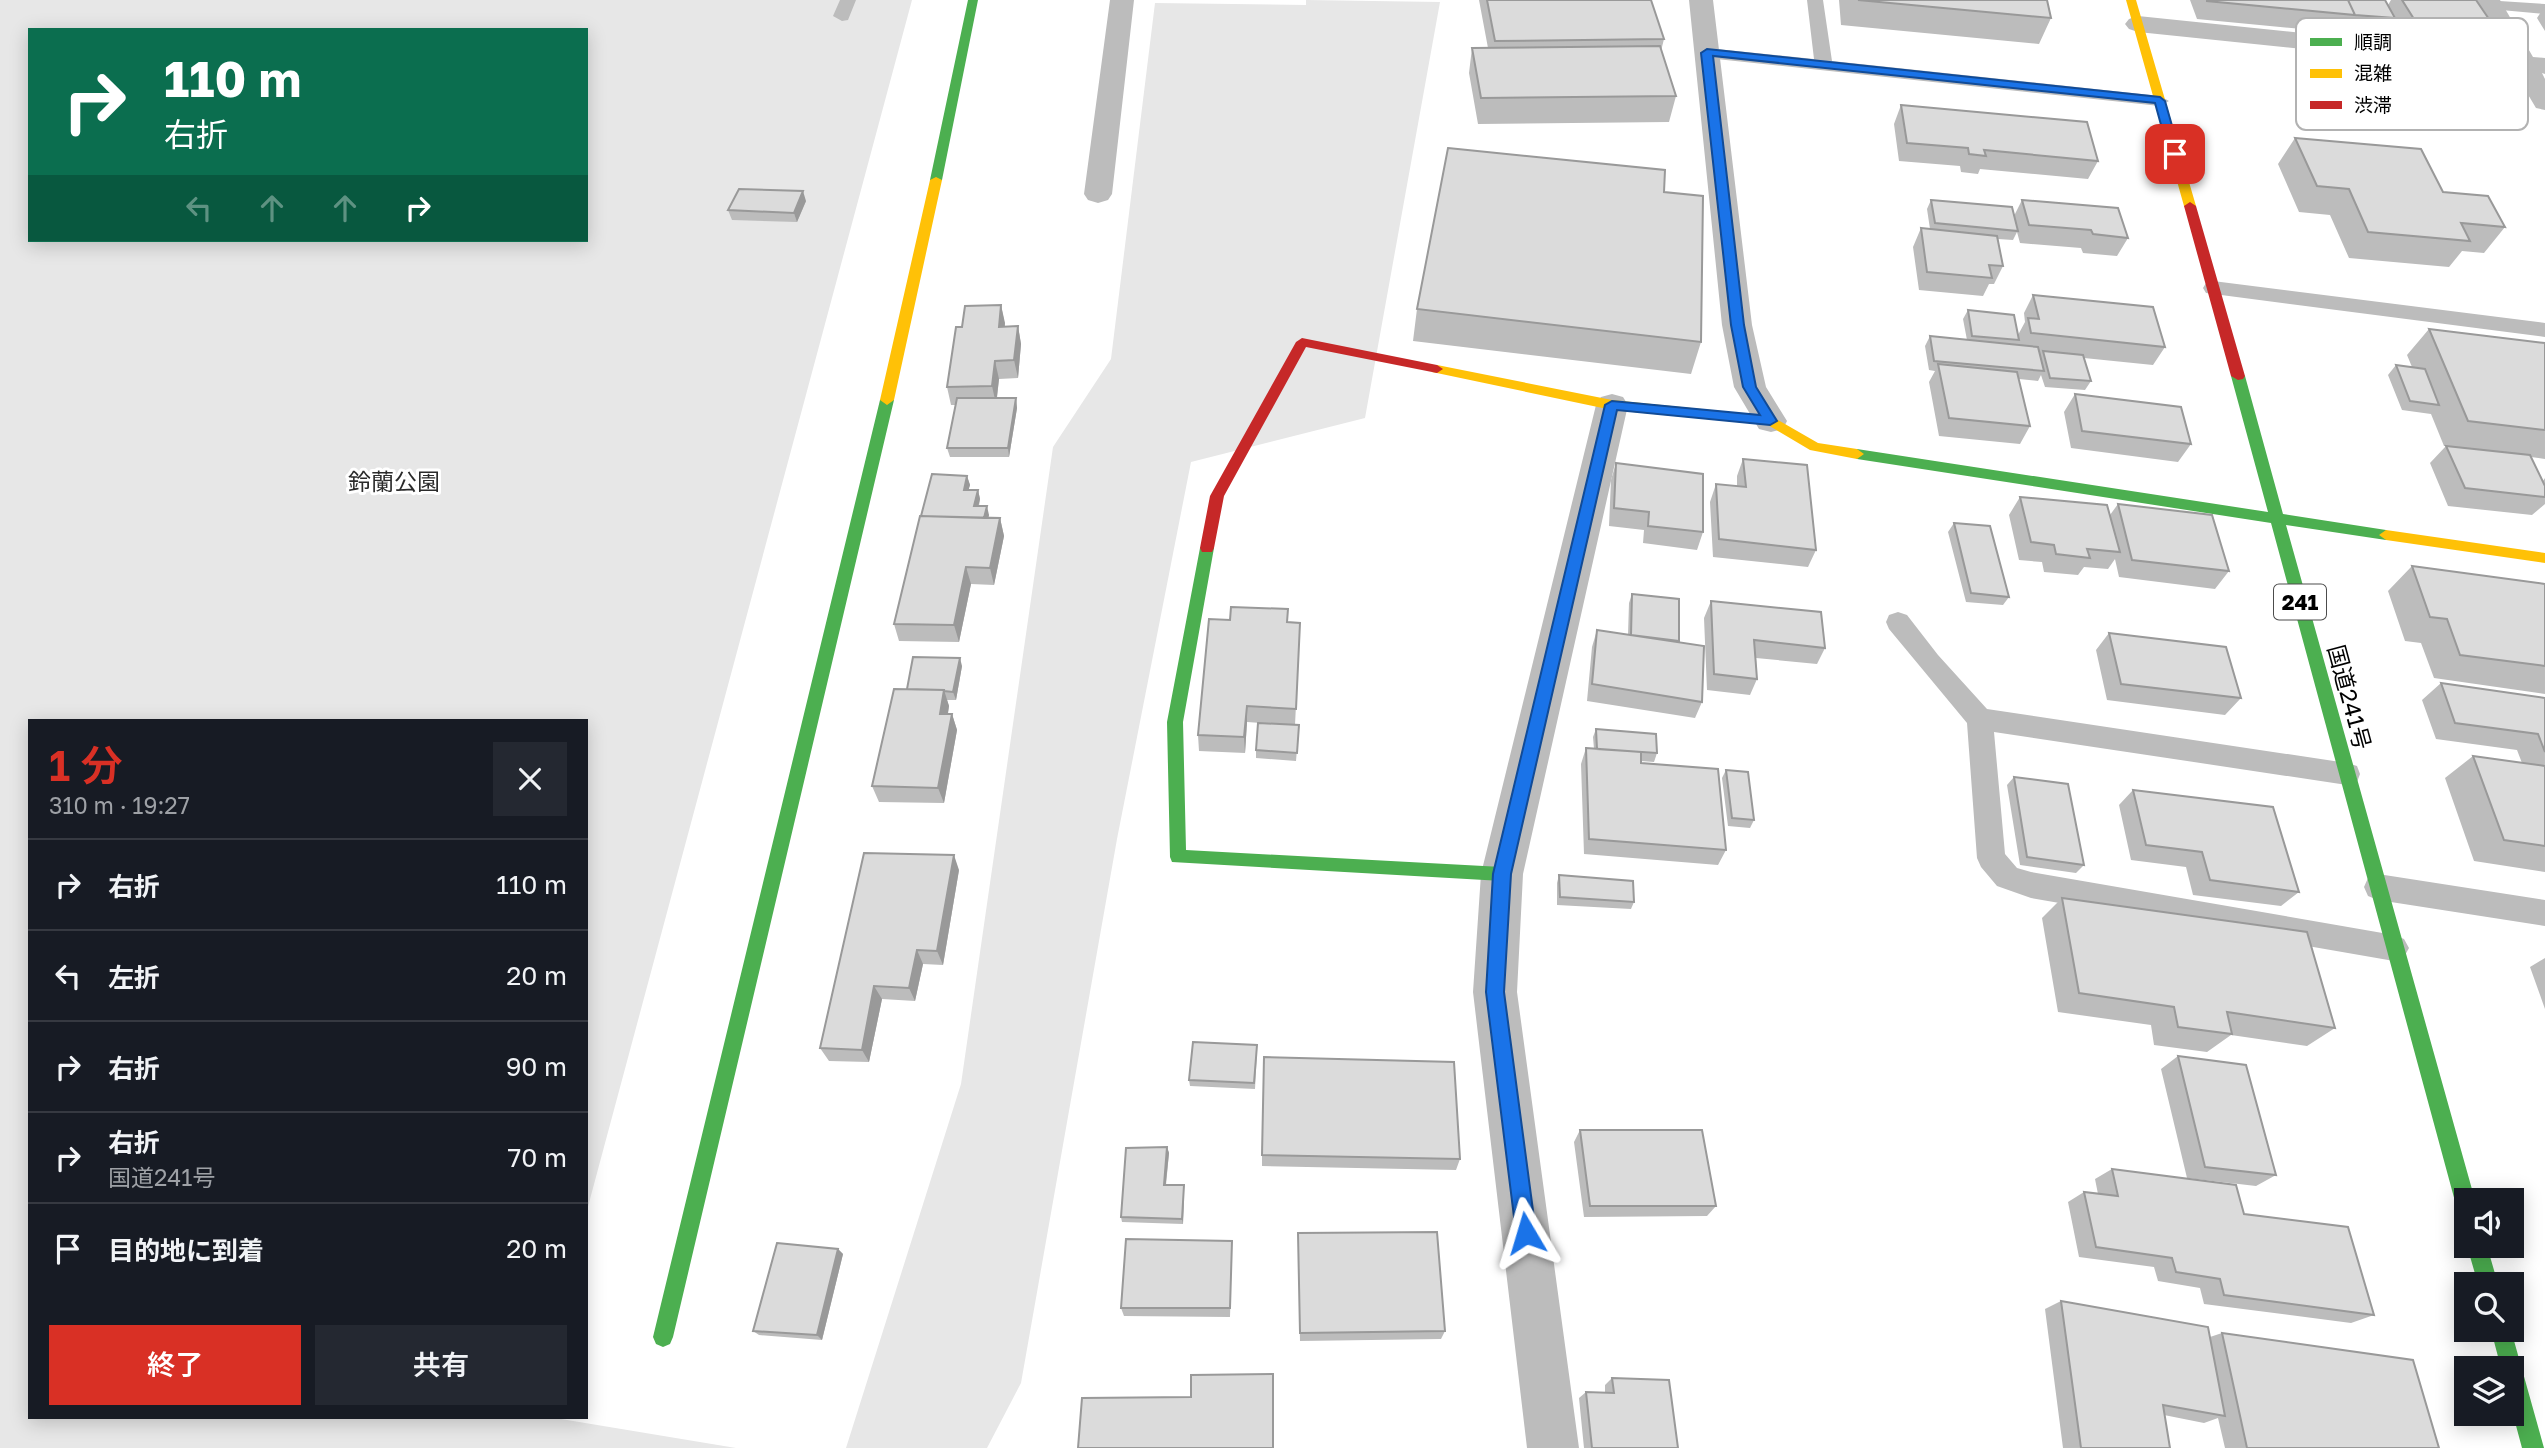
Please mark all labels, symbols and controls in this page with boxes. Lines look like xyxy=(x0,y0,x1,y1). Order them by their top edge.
legend xyxy=(2296,18,2528,130)
text: 順調 xyxy=(2354,30,2392,53)
text: 110 m xyxy=(164,49,301,108)
icon: right xyxy=(49,56,140,147)
text: 混雑 xyxy=(2354,61,2392,84)
text: 渋滞 xyxy=(2354,93,2392,116)
text: 右折 xyxy=(164,115,228,153)
pin xyxy=(2145,124,2205,184)
icon: arrive xyxy=(2156,135,2194,173)
icon: left xyxy=(180,189,218,227)
icon: ahead xyxy=(253,189,291,227)
icon: ahead xyxy=(326,189,364,227)
icon: right xyxy=(399,189,437,227)
park label: 鈴蘭公園 xyxy=(348,467,440,495)
road number: 241 xyxy=(2274,584,2326,620)
street label: 国道241号 xyxy=(2323,641,2377,753)
text: 1 分 xyxy=(49,740,123,790)
button: close xyxy=(493,742,567,816)
text: 310 m · 19:27 xyxy=(49,791,190,819)
icon: right xyxy=(49,866,87,904)
text: 110 m xyxy=(496,869,567,900)
text: 右折 xyxy=(108,871,160,902)
icon: left xyxy=(49,957,87,995)
text: 20 m xyxy=(506,960,567,991)
text: 左折 xyxy=(108,962,160,993)
icon: right xyxy=(49,1048,87,1086)
text: 90 m xyxy=(506,1051,567,1082)
text: 右折 xyxy=(108,1053,160,1084)
text: 右折 xyxy=(108,1127,160,1158)
icon: right xyxy=(49,1139,87,1177)
text: 70 m xyxy=(508,1142,567,1173)
text: 国道241号 xyxy=(108,1163,216,1191)
map controls xyxy=(2454,1188,2524,1426)
button: sound xyxy=(2454,1188,2524,1258)
position arrow xyxy=(1489,1196,1563,1270)
icon: arrive xyxy=(49,1230,87,1268)
text: 20 m xyxy=(506,1233,567,1264)
text: 目的地に到着 xyxy=(108,1235,264,1266)
button: search xyxy=(2454,1272,2524,1342)
button: 終了 xyxy=(49,1325,301,1405)
button: 共有 xyxy=(315,1325,567,1405)
button: layers xyxy=(2454,1356,2524,1426)

